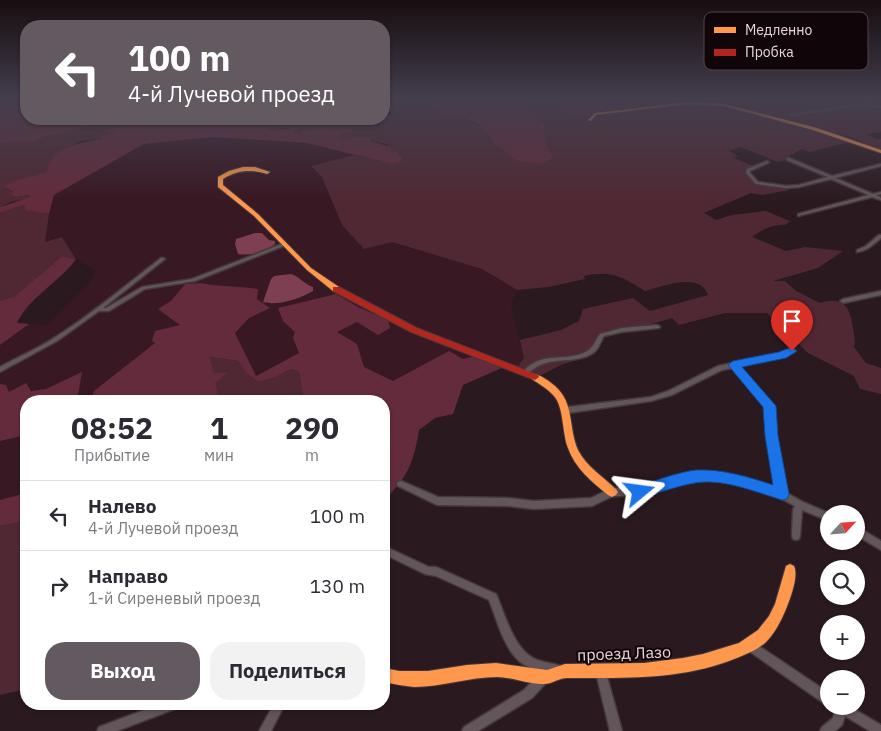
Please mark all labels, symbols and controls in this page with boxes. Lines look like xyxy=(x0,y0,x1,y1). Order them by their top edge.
legend xyxy=(704,12,868,70)
text: Медленно xyxy=(745,21,813,39)
text: 100 m xyxy=(128,35,231,81)
icon: left xyxy=(45,40,110,105)
text: Пробка xyxy=(745,43,794,61)
text: 4-й Лучевой проезд xyxy=(128,79,335,108)
pin xyxy=(771,300,813,351)
icon: arrive xyxy=(778,307,806,335)
text: 08:52 xyxy=(71,408,153,447)
text: 1 xyxy=(210,408,228,447)
text: 290 xyxy=(285,408,339,447)
text: Прибытие xyxy=(74,445,150,465)
text: мин xyxy=(204,445,234,465)
text: m xyxy=(305,445,319,465)
position arrow xyxy=(613,465,665,517)
text: Налево xyxy=(88,494,157,518)
icon: left xyxy=(45,502,73,530)
text: 100 m xyxy=(310,504,365,528)
north arrow xyxy=(820,505,865,550)
map controls xyxy=(820,505,865,715)
text: 4-й Лучевой проезд xyxy=(88,518,238,538)
button: search xyxy=(820,560,865,605)
text: Направо xyxy=(88,564,168,588)
icon: right xyxy=(45,572,73,600)
text: 130 m xyxy=(310,574,365,598)
text: 1-й Сиреневый проезд xyxy=(88,588,260,608)
button: + xyxy=(820,615,865,660)
street label: проезд Лазо xyxy=(577,641,671,665)
button: Выход xyxy=(45,642,200,700)
button: Поделиться xyxy=(210,642,365,700)
button: − xyxy=(820,670,865,715)

